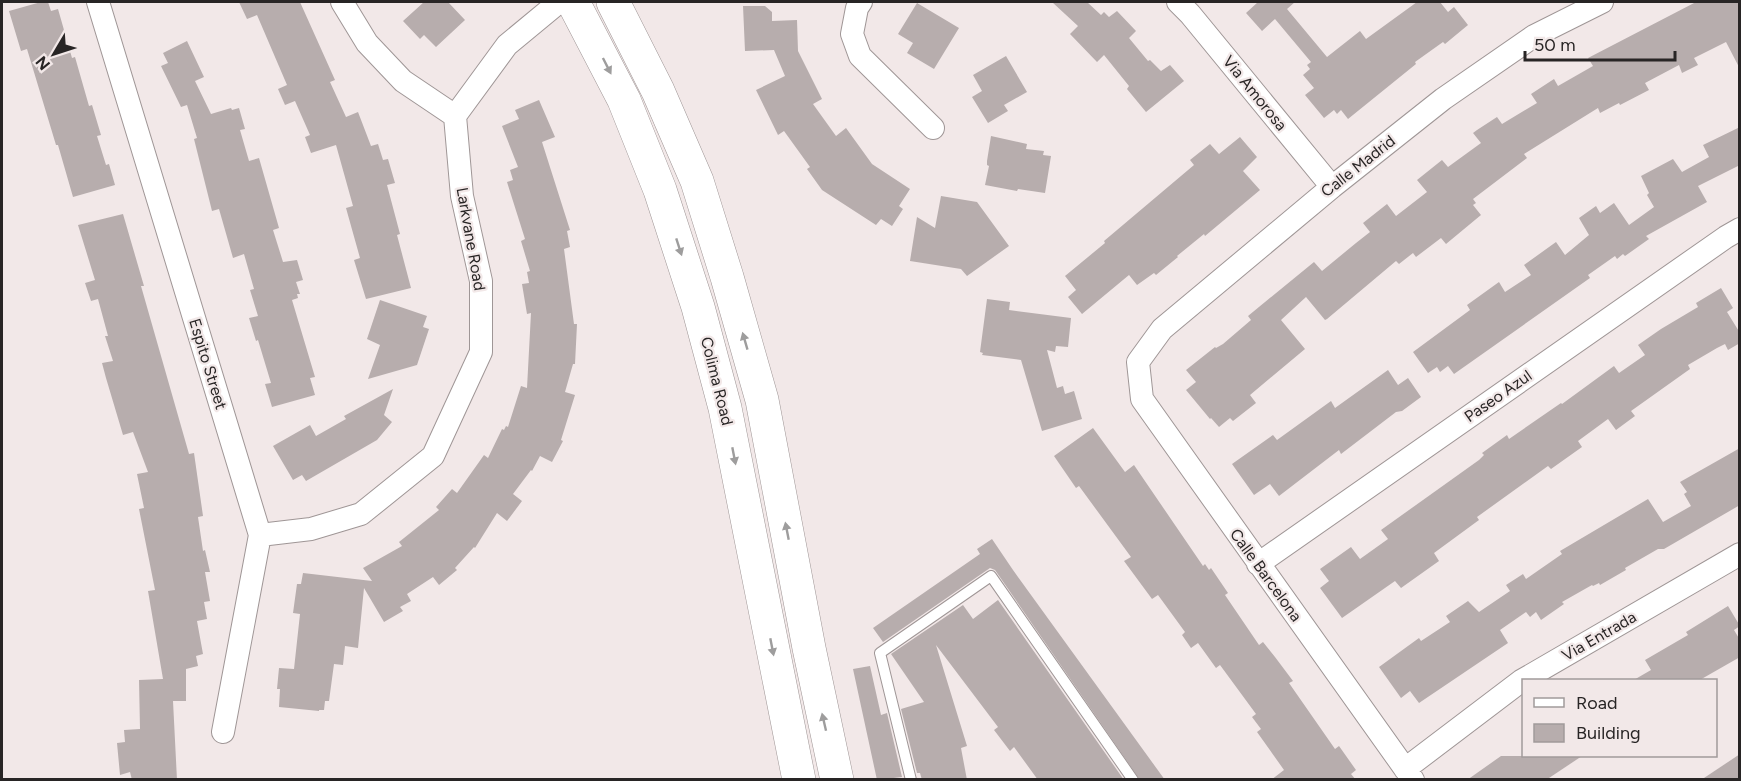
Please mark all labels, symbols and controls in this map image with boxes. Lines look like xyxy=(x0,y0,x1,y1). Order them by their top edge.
north arrow xyxy=(24,24,84,84)
scale bar xyxy=(1525,24,1675,62)
text: 50 m xyxy=(1534,34,1576,56)
text: N xyxy=(31,52,54,74)
street label: Via Amorosa xyxy=(1219,52,1291,134)
one-way arrow xyxy=(602,58,612,75)
street label: Calle Madrid xyxy=(1317,131,1399,201)
street label: Larkvane Road xyxy=(453,186,489,292)
one-way arrow xyxy=(675,238,684,256)
street label: Espito Street xyxy=(185,316,231,412)
one-way arrow xyxy=(740,332,749,350)
street label: Colima Road xyxy=(697,335,737,427)
street label: Paseo Azul xyxy=(1461,366,1535,426)
one-way arrow xyxy=(730,447,739,466)
one-way arrow xyxy=(782,521,791,540)
street label: Calle Barcelona xyxy=(1226,525,1306,625)
street label: Via Entrada xyxy=(1559,607,1639,665)
one-way arrow xyxy=(768,638,777,657)
legend xyxy=(1522,679,1717,757)
text: Road xyxy=(1576,692,1617,714)
one-way arrow xyxy=(819,713,828,732)
text: Building xyxy=(1576,722,1641,744)

